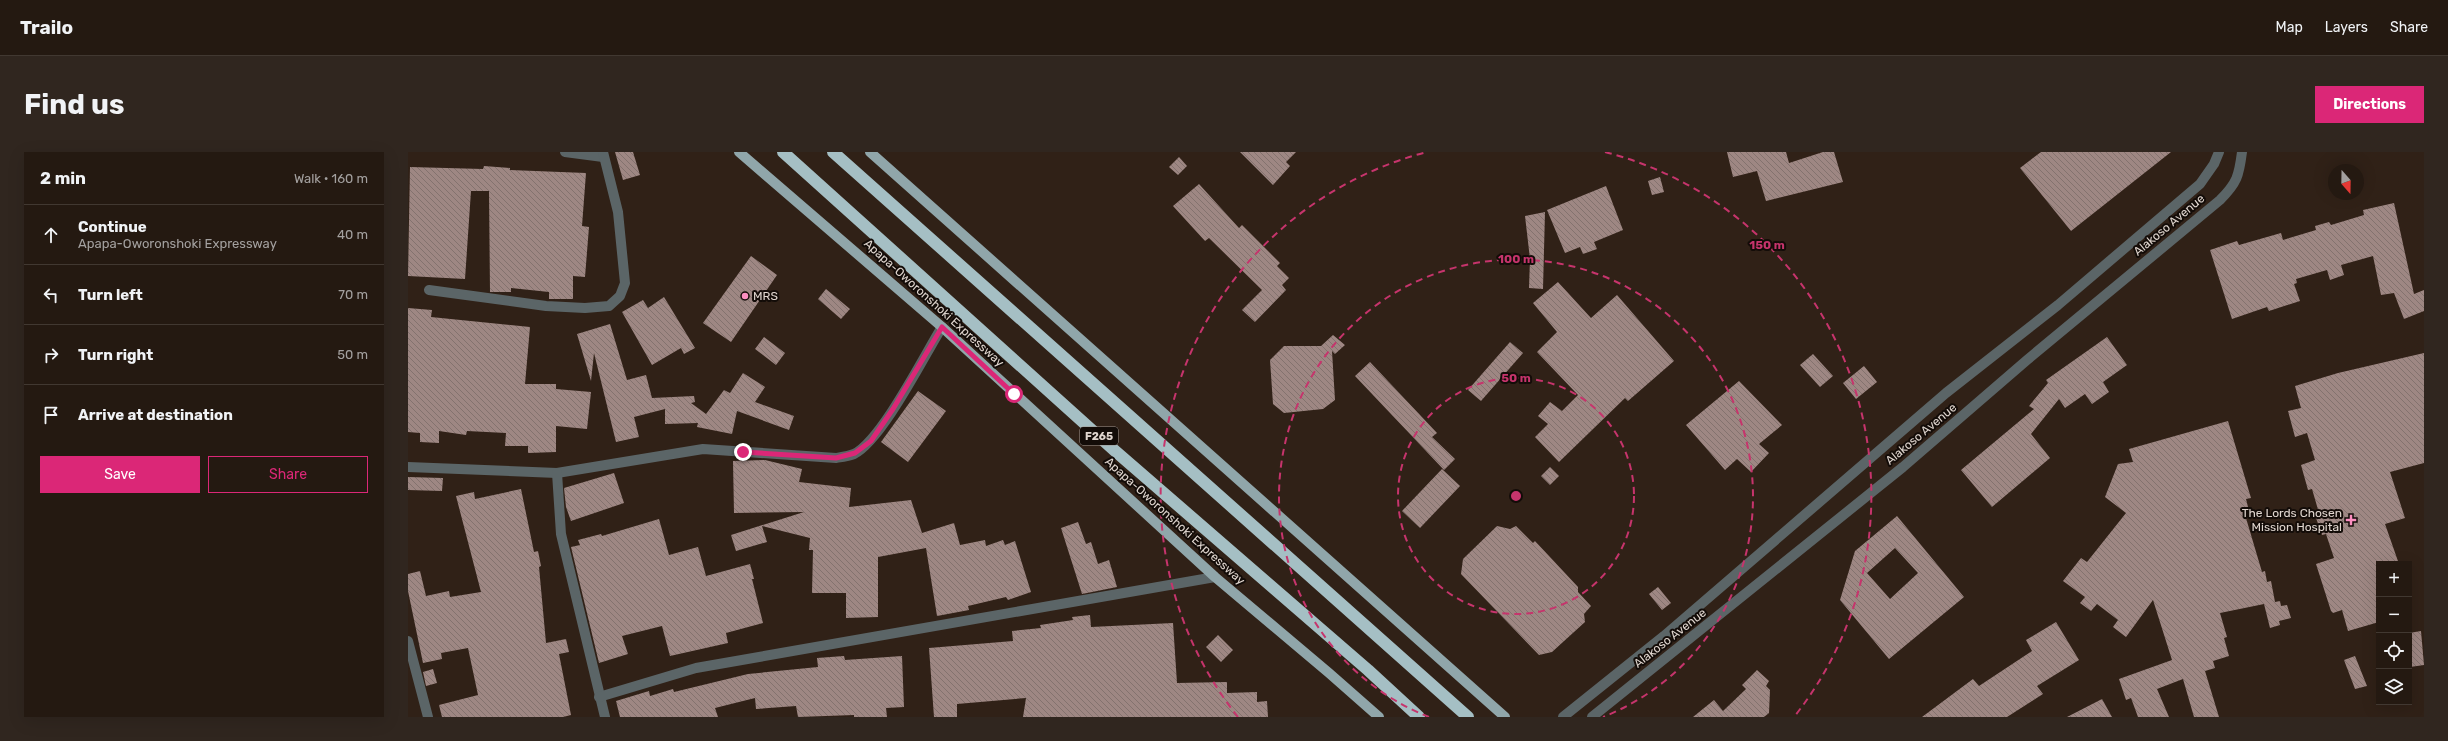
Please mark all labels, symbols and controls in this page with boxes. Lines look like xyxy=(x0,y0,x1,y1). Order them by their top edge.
text: Trailo xyxy=(20,16,73,39)
text: Map xyxy=(2276,19,2303,36)
text: Layers xyxy=(2325,19,2368,36)
text: Share xyxy=(2390,19,2428,36)
button: Directions xyxy=(2315,86,2424,123)
text: Find us xyxy=(24,88,124,121)
north arrow xyxy=(2328,164,2364,200)
text: 2 min xyxy=(40,168,86,188)
text: Walk · 160 m xyxy=(294,171,368,186)
street label: Alakoso Avenue xyxy=(2131,191,2207,259)
text: Continue xyxy=(78,218,147,236)
icon: ahead xyxy=(40,224,62,246)
text: 40 m xyxy=(337,227,368,242)
text: Apapa-Oworonshoki Expressway xyxy=(78,236,277,251)
street label: Apapa-Oworonshoki Expressway xyxy=(861,236,1007,370)
text: 150 m xyxy=(1749,238,1785,252)
text: 100 m xyxy=(1498,252,1534,266)
icon: left xyxy=(40,284,62,306)
text: Turn left xyxy=(78,286,143,304)
text: 70 m xyxy=(338,287,368,302)
place label: MRS xyxy=(753,289,778,303)
marker: MRS xyxy=(740,291,750,301)
icon: right xyxy=(40,344,62,366)
text: Turn right xyxy=(78,346,153,364)
text: 50 m xyxy=(337,347,368,362)
text: 50 m xyxy=(1501,371,1531,385)
route start xyxy=(1005,385,1023,403)
street label: Alakoso Avenue xyxy=(1883,400,1959,468)
icon: arrive xyxy=(40,404,62,426)
text: Arrive at destination xyxy=(78,406,233,424)
road number: F265 xyxy=(1080,427,1118,445)
route end xyxy=(734,443,752,461)
street label: Apapa-Oworonshoki Expressway xyxy=(1102,454,1248,588)
button: Save xyxy=(40,456,200,493)
button: Share xyxy=(208,456,368,493)
centre of rings xyxy=(1509,489,1523,503)
place label: The Lords Chosen Mission Hospital xyxy=(2242,506,2342,534)
marker: The Lords Chosen Mission Hospital xyxy=(2345,514,2357,526)
map controls xyxy=(2376,561,2412,705)
button: + xyxy=(2376,561,2412,597)
button: − xyxy=(2376,597,2412,633)
street label: Alakoso Avenue xyxy=(1631,605,1709,671)
button: locate xyxy=(2376,633,2412,669)
button: layers xyxy=(2376,669,2412,705)

